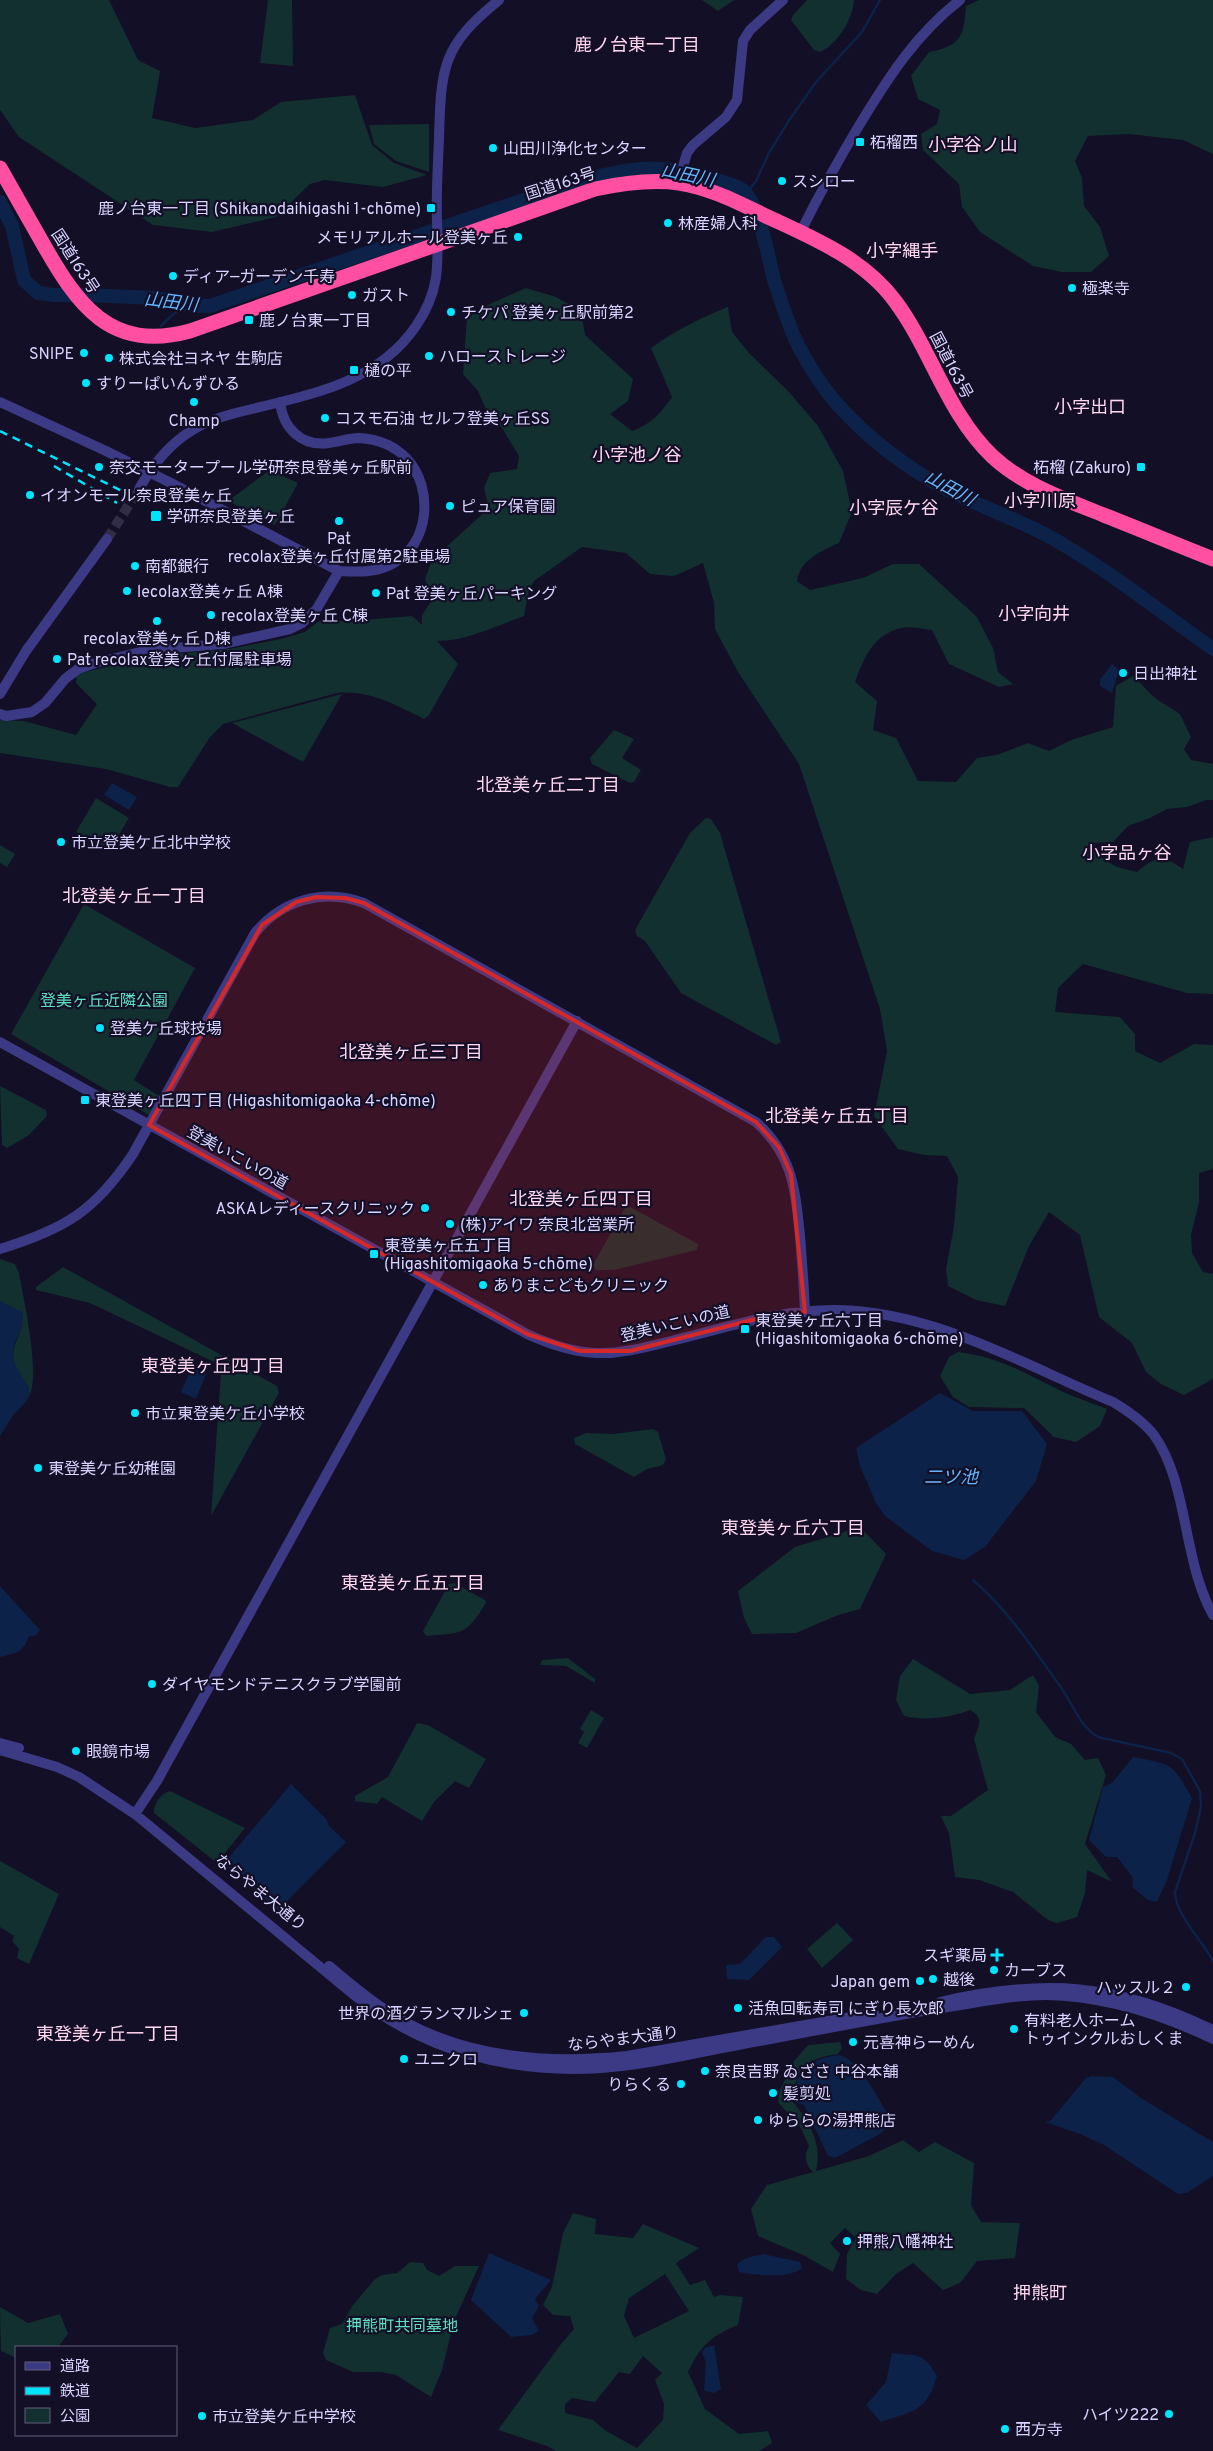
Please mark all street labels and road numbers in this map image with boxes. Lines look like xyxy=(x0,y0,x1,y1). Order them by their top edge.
street label: 国道163号 xyxy=(523,164,598,206)
street label: 国道163号 xyxy=(46,226,103,298)
street label: 国道163号 xyxy=(924,329,976,403)
street label: 登美いこいの道 xyxy=(183,1123,291,1195)
street label: 登美いこいの道 xyxy=(619,1303,732,1347)
street label: ならやま大通り xyxy=(210,1851,310,1937)
street label: ならやま大通り xyxy=(566,2023,680,2057)

